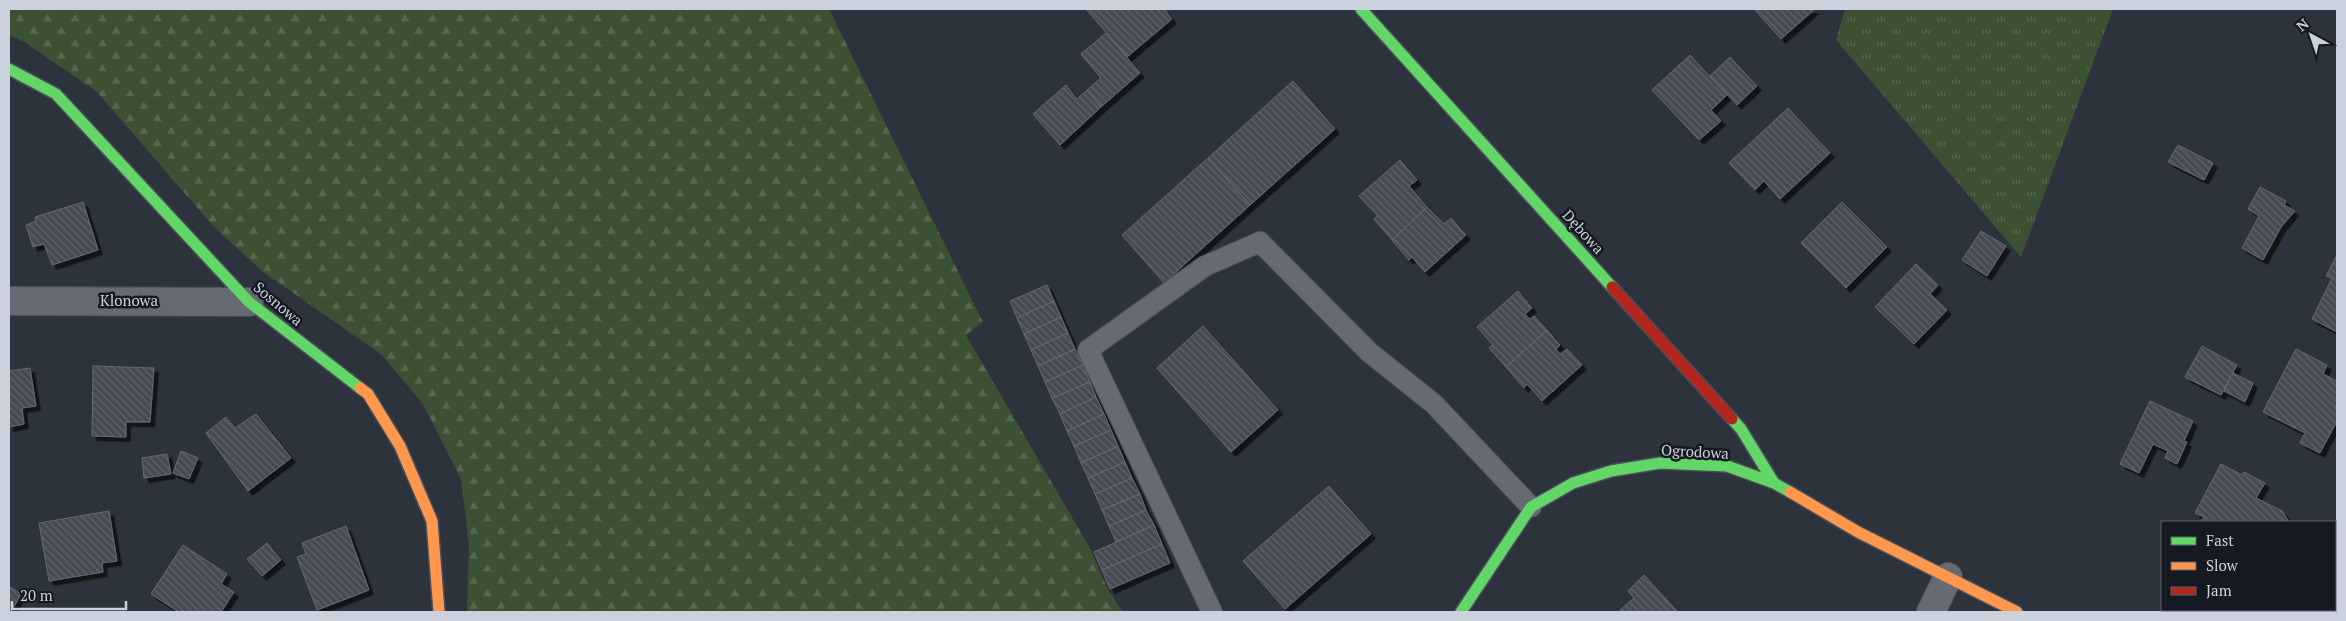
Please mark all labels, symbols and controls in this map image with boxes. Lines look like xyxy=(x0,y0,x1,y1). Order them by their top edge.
north arrow xyxy=(2286,10,2336,60)
text: N xyxy=(2292,14,2313,35)
street label: Dębowa xyxy=(1559,205,1609,258)
street label: Sosnowa xyxy=(250,277,308,330)
street label: Klonowa xyxy=(100,290,158,310)
street label: Ogrodowa xyxy=(1661,439,1730,463)
legend xyxy=(2161,521,2336,611)
text: Fast xyxy=(2206,530,2234,550)
text: Slow xyxy=(2206,555,2239,575)
scale bar xyxy=(12,578,126,610)
text: Jam xyxy=(2206,580,2232,600)
text: 20 m xyxy=(20,585,53,605)

